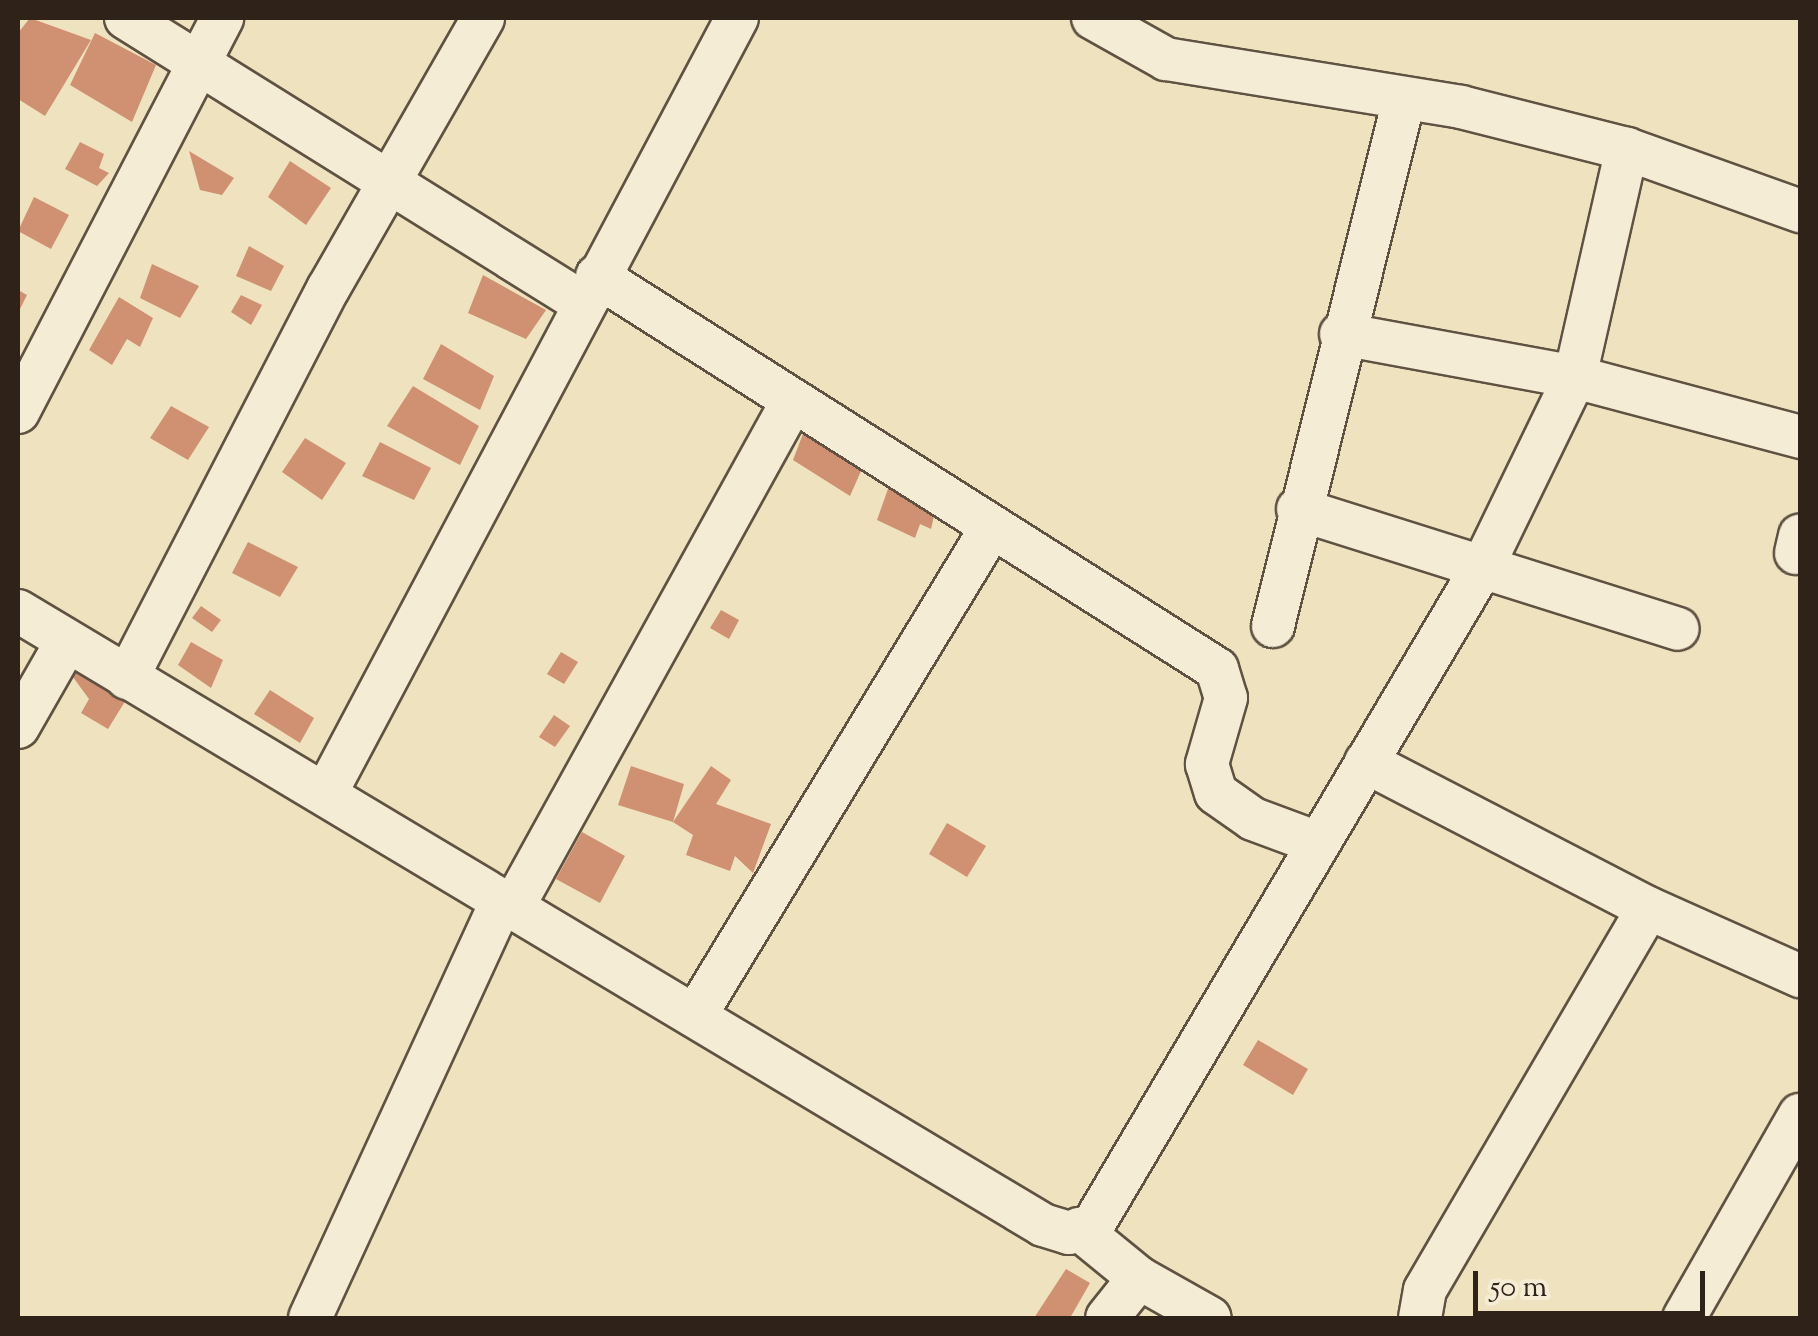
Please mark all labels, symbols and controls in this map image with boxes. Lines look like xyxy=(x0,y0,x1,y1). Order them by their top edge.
scale bar xyxy=(1478,1251,1710,1313)
text: 50 m xyxy=(1490,1267,1547,1310)

